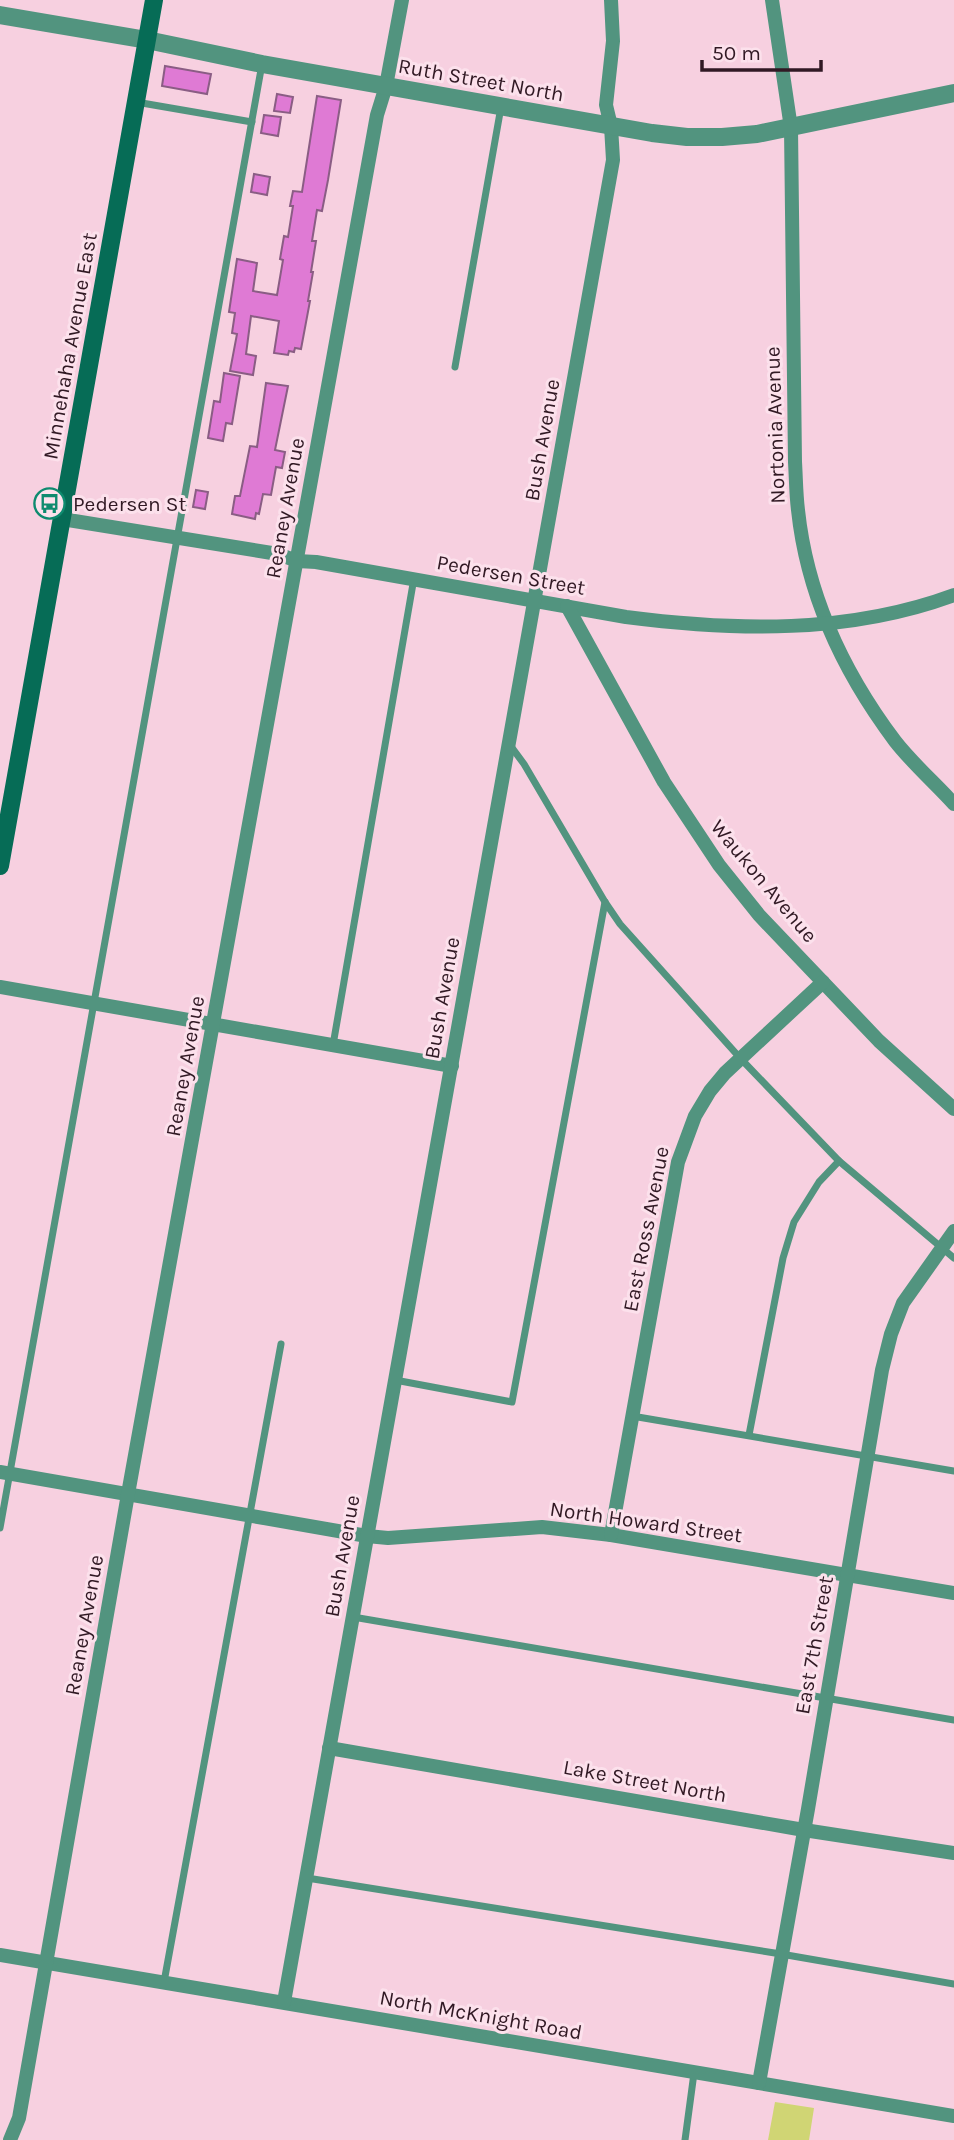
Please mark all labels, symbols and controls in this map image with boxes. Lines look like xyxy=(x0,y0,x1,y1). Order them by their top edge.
scale bar xyxy=(702,28,821,72)
text: 50 m xyxy=(712,41,761,65)
street label: Ruth Street North xyxy=(396,54,566,106)
street label: Minnehaha Avenue East xyxy=(38,231,102,461)
street label: Nortonia Avenue xyxy=(760,346,790,504)
street label: Bush Avenue xyxy=(519,377,565,503)
street label: Reaney Avenue xyxy=(261,436,309,580)
bus stop icon: Pedersen St xyxy=(33,487,67,521)
place label: Pedersen St xyxy=(73,492,186,516)
street label: Pedersen Street xyxy=(435,550,587,600)
street label: Waukon Avenue xyxy=(706,815,822,947)
street label: Bush Avenue xyxy=(419,935,465,1061)
street label: Reaney Avenue xyxy=(161,994,209,1138)
street label: East Ross Avenue xyxy=(618,1144,674,1314)
street label: Bush Avenue xyxy=(319,1493,365,1619)
street label: North Howard Street xyxy=(548,1497,744,1547)
street label: Reaney Avenue xyxy=(60,1553,108,1697)
street label: East 7th Street xyxy=(790,1574,838,1716)
street label: Lake Street North xyxy=(561,1755,729,1807)
street label: North McKnight Road xyxy=(378,1985,584,2045)

